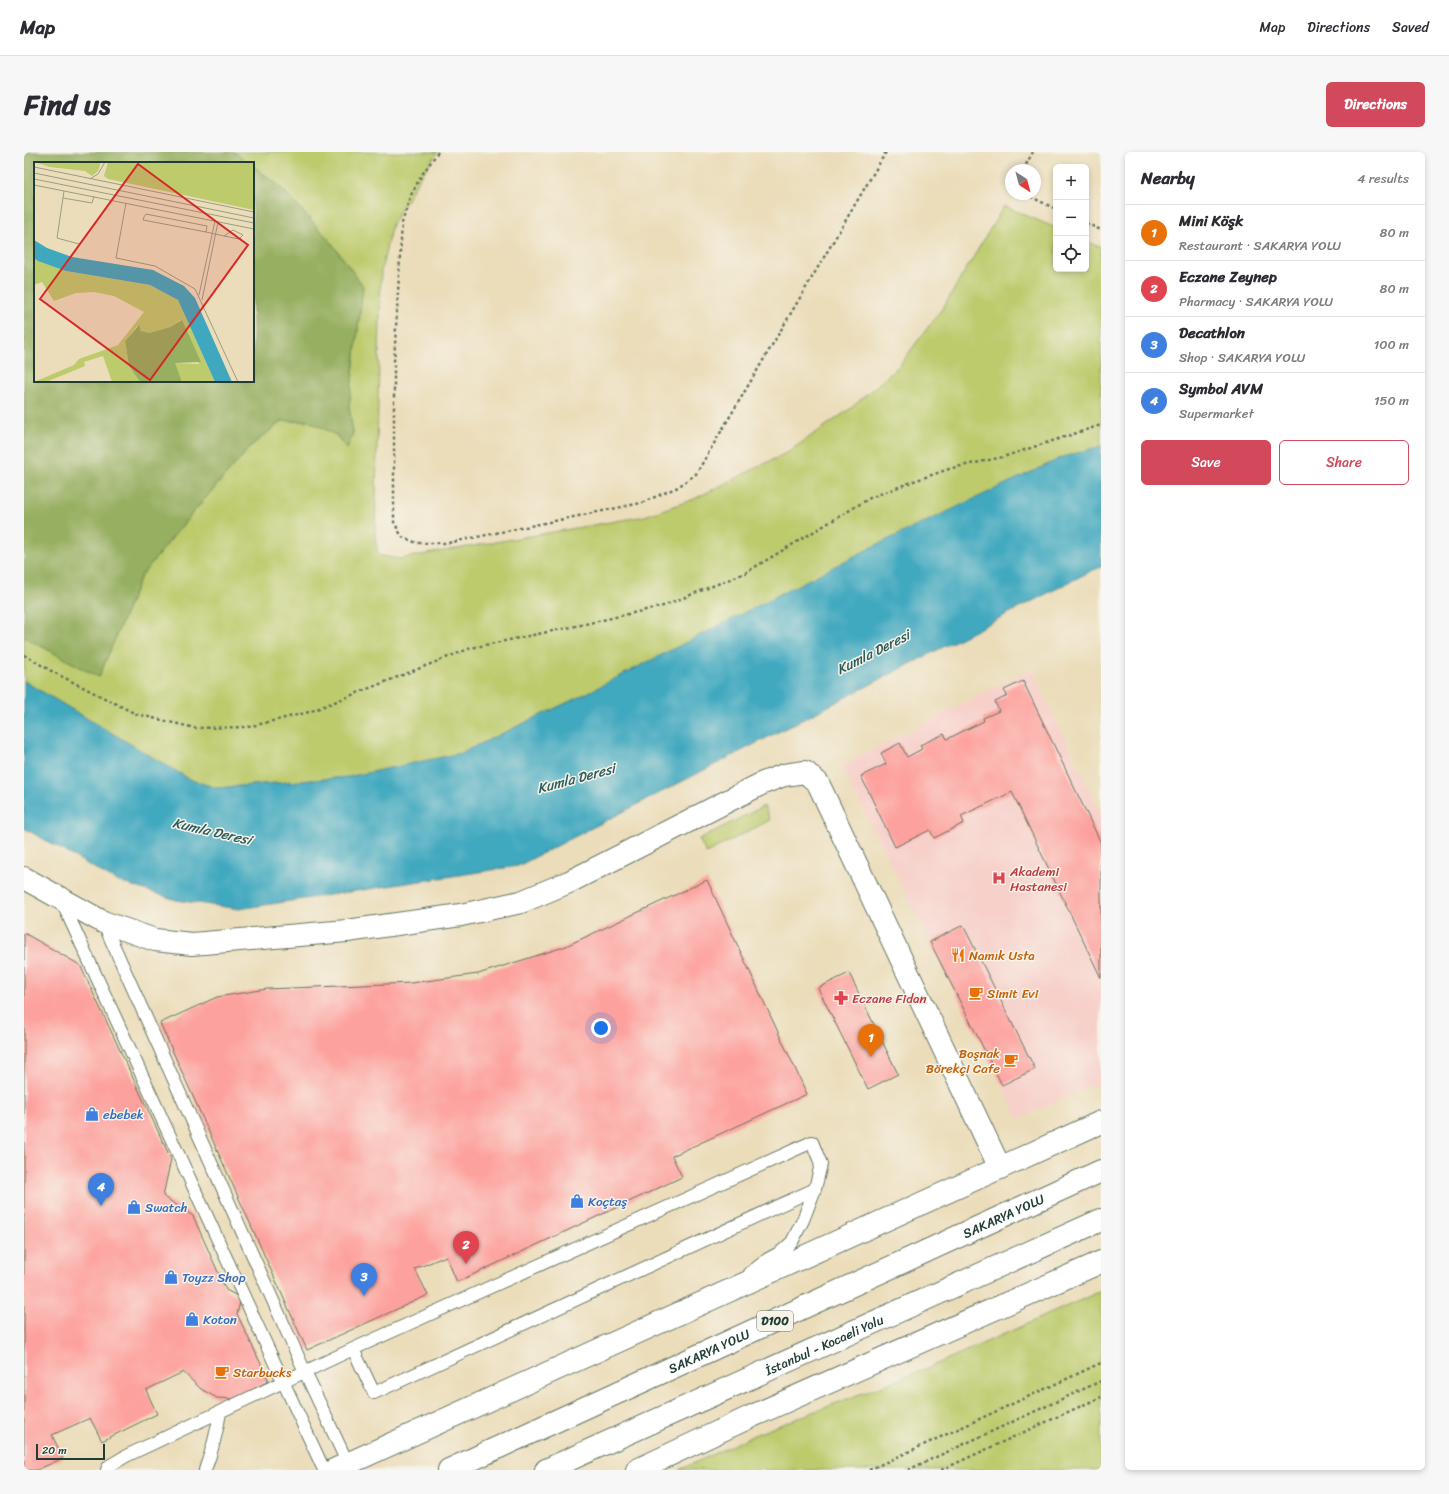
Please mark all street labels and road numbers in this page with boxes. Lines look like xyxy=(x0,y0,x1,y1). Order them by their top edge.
street label: SAKARYA YOLU xyxy=(959,1187,1049,1245)
street label: İstanbul - Kocaeli Yolu xyxy=(760,1308,887,1382)
road number: D100 xyxy=(757,1311,793,1331)
street label: SAKARYA YOLU xyxy=(664,1322,754,1380)

